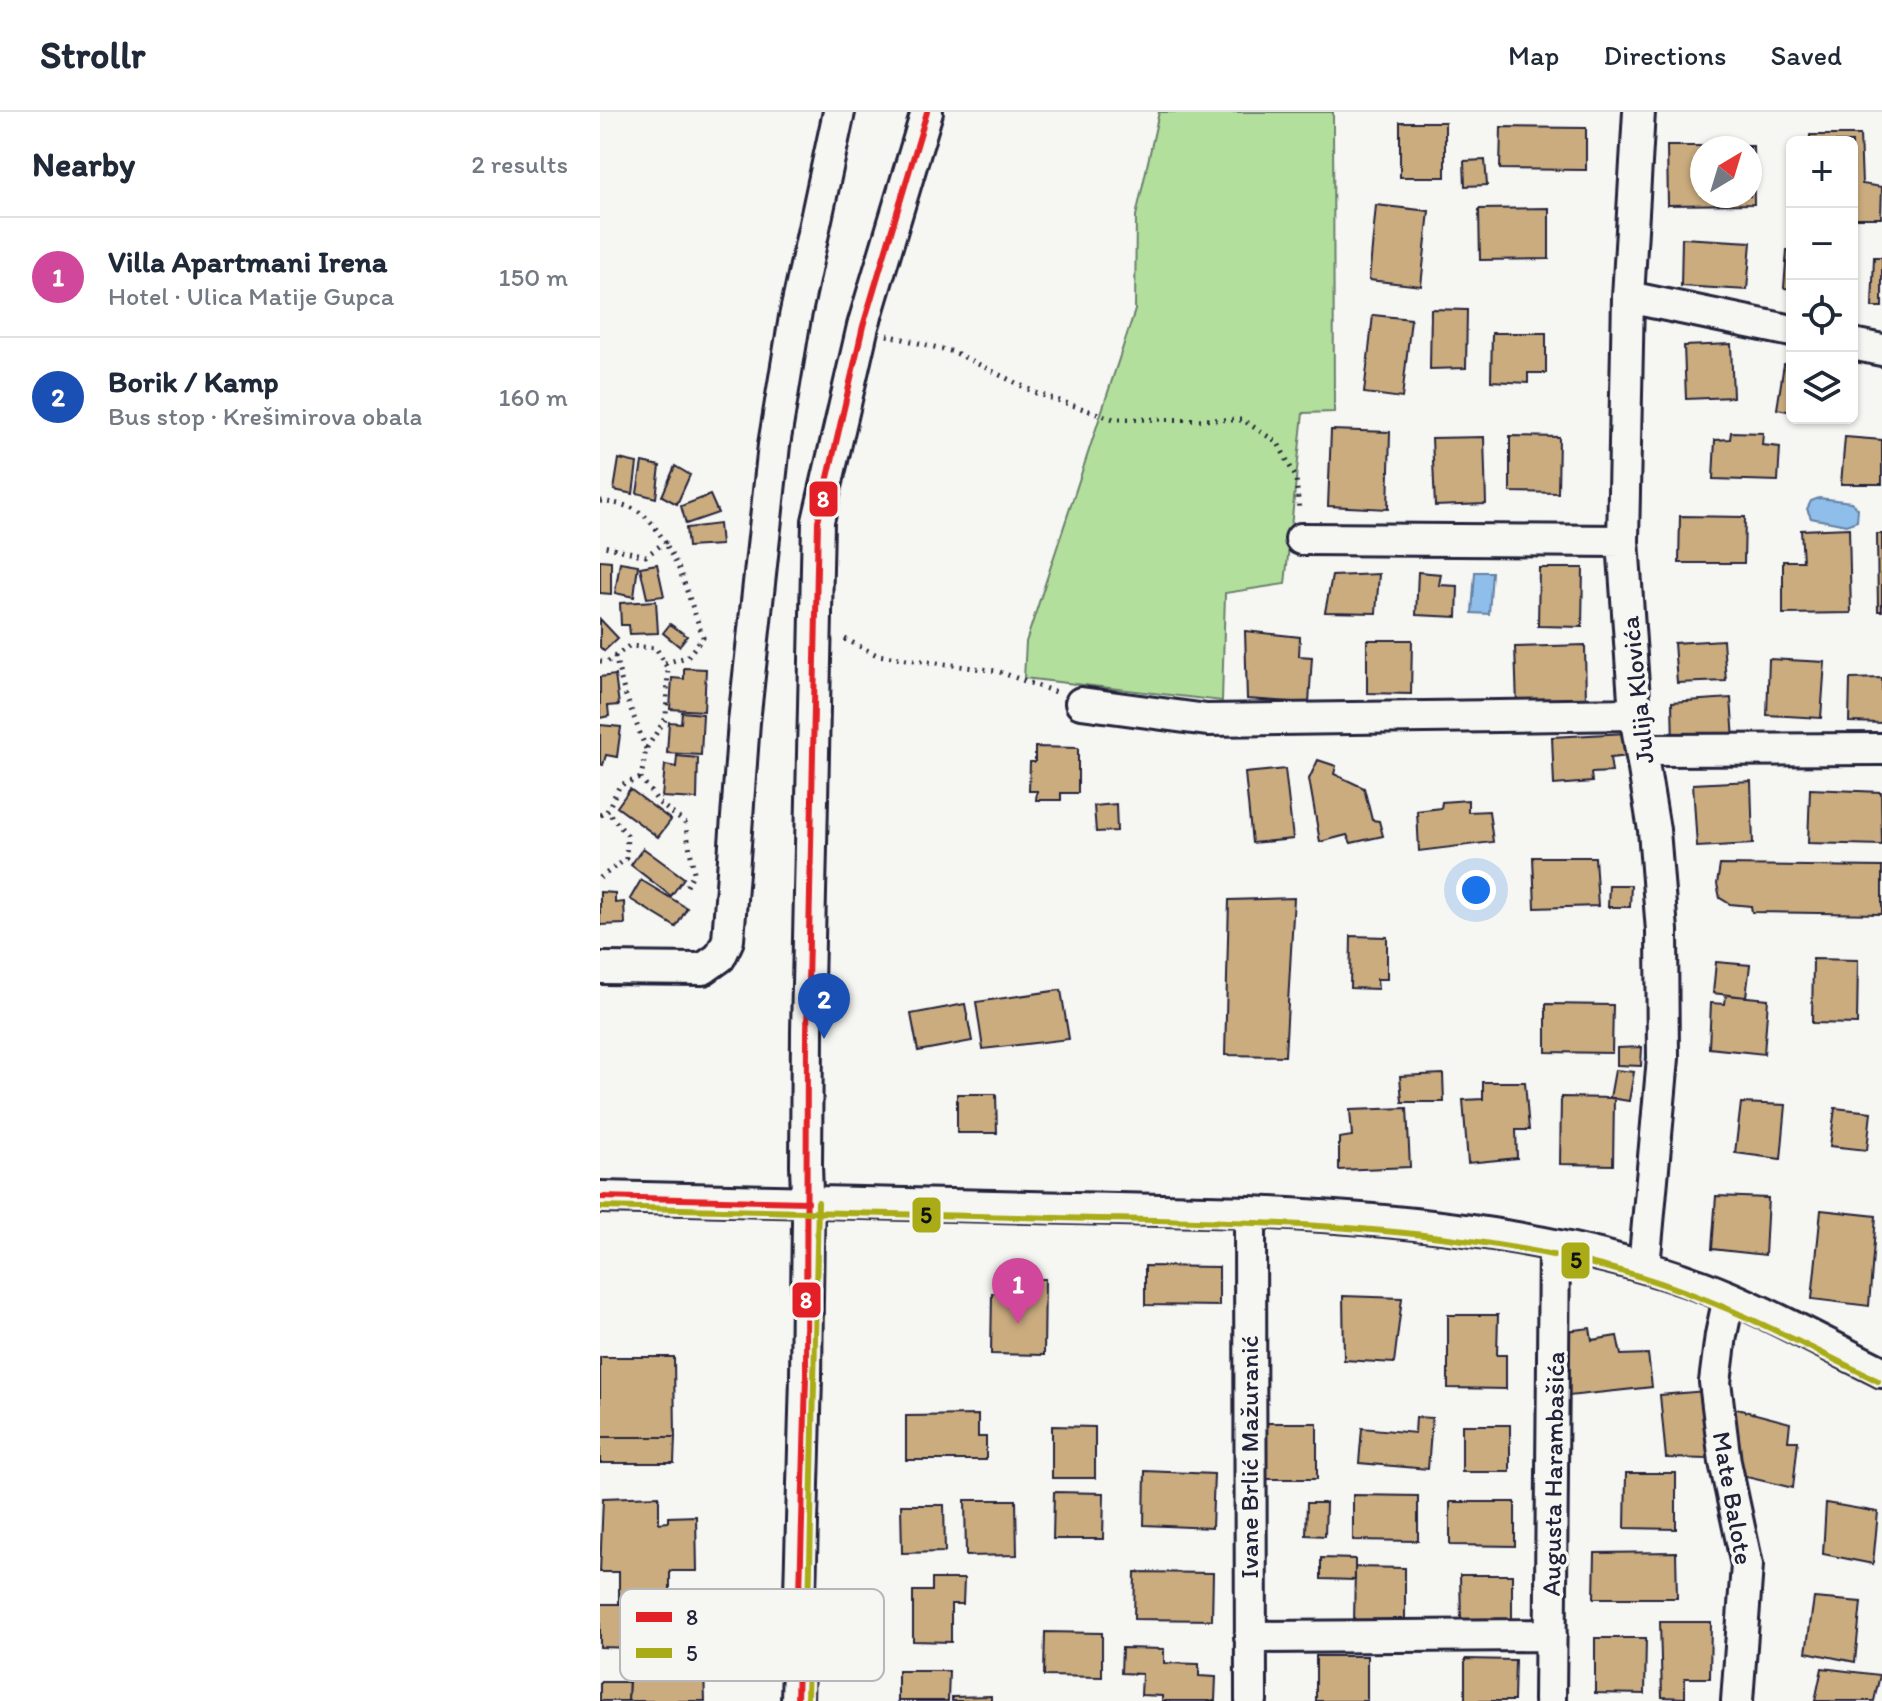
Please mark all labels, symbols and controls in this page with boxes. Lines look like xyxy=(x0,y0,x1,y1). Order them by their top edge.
text: Strollr xyxy=(40,32,145,78)
text: Map xyxy=(1508,38,1559,72)
text: Directions xyxy=(1603,38,1727,72)
text: Saved xyxy=(1771,38,1842,72)
north arrow xyxy=(1690,136,1762,208)
map controls xyxy=(1786,136,1858,424)
button: + xyxy=(1786,136,1858,208)
text: Nearby xyxy=(32,144,135,185)
text: 2 results xyxy=(471,148,568,180)
button: − xyxy=(1786,208,1858,280)
text: Villa Apartmani Irena xyxy=(108,243,387,280)
text: 1 xyxy=(52,261,64,293)
text: 150 m xyxy=(499,261,568,293)
text: Hotel · Ulica Matije Gupca xyxy=(108,280,394,312)
button: locate xyxy=(1786,280,1858,352)
button: layers xyxy=(1786,352,1858,424)
text: Borik / Kamp xyxy=(108,363,279,400)
text: 2 xyxy=(51,381,65,413)
text: 160 m xyxy=(498,381,568,413)
text: Bus stop · Krešimirova obala xyxy=(108,400,422,432)
line badge: 8 xyxy=(808,480,839,518)
text: 8 xyxy=(817,486,829,513)
street label: Julija Klovića xyxy=(1613,614,1661,765)
your location xyxy=(1456,870,1496,910)
pin: 2 xyxy=(798,973,850,1039)
line badge: 5 xyxy=(911,1196,942,1234)
text: 5 xyxy=(920,1202,932,1229)
line badge: 5 xyxy=(1560,1241,1591,1280)
text: 5 xyxy=(1570,1247,1582,1274)
pin: 1 xyxy=(992,1258,1044,1324)
line badge: 8 xyxy=(791,1281,822,1319)
text: 8 xyxy=(800,1287,812,1314)
street label: Ivane Brlić Mažuranić xyxy=(1233,1335,1265,1579)
street label: Augusta Harambašića xyxy=(1535,1351,1571,1597)
street label: Mate Balote xyxy=(1706,1429,1760,1567)
legend xyxy=(620,1589,884,1681)
text: 8 xyxy=(686,1604,698,1631)
text: 5 xyxy=(686,1640,698,1667)

